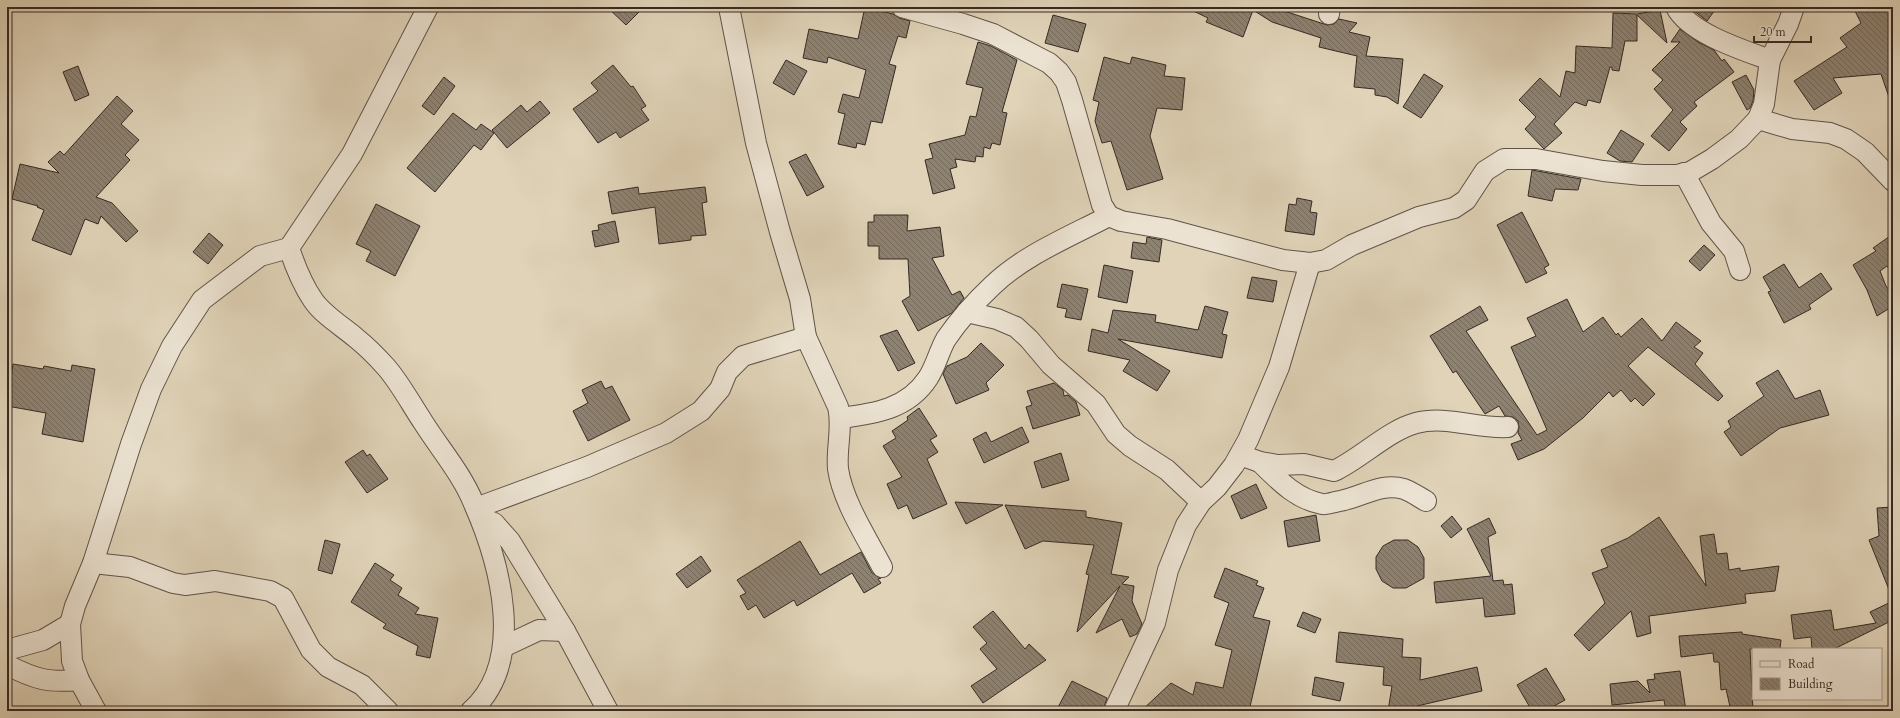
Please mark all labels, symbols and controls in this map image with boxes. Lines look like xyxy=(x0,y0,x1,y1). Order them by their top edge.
scale bar xyxy=(1754,18,1811,44)
text: 20 m xyxy=(1760,24,1787,40)
legend xyxy=(1752,648,1882,700)
text: Road xyxy=(1788,656,1815,672)
text: Building xyxy=(1788,676,1833,692)

